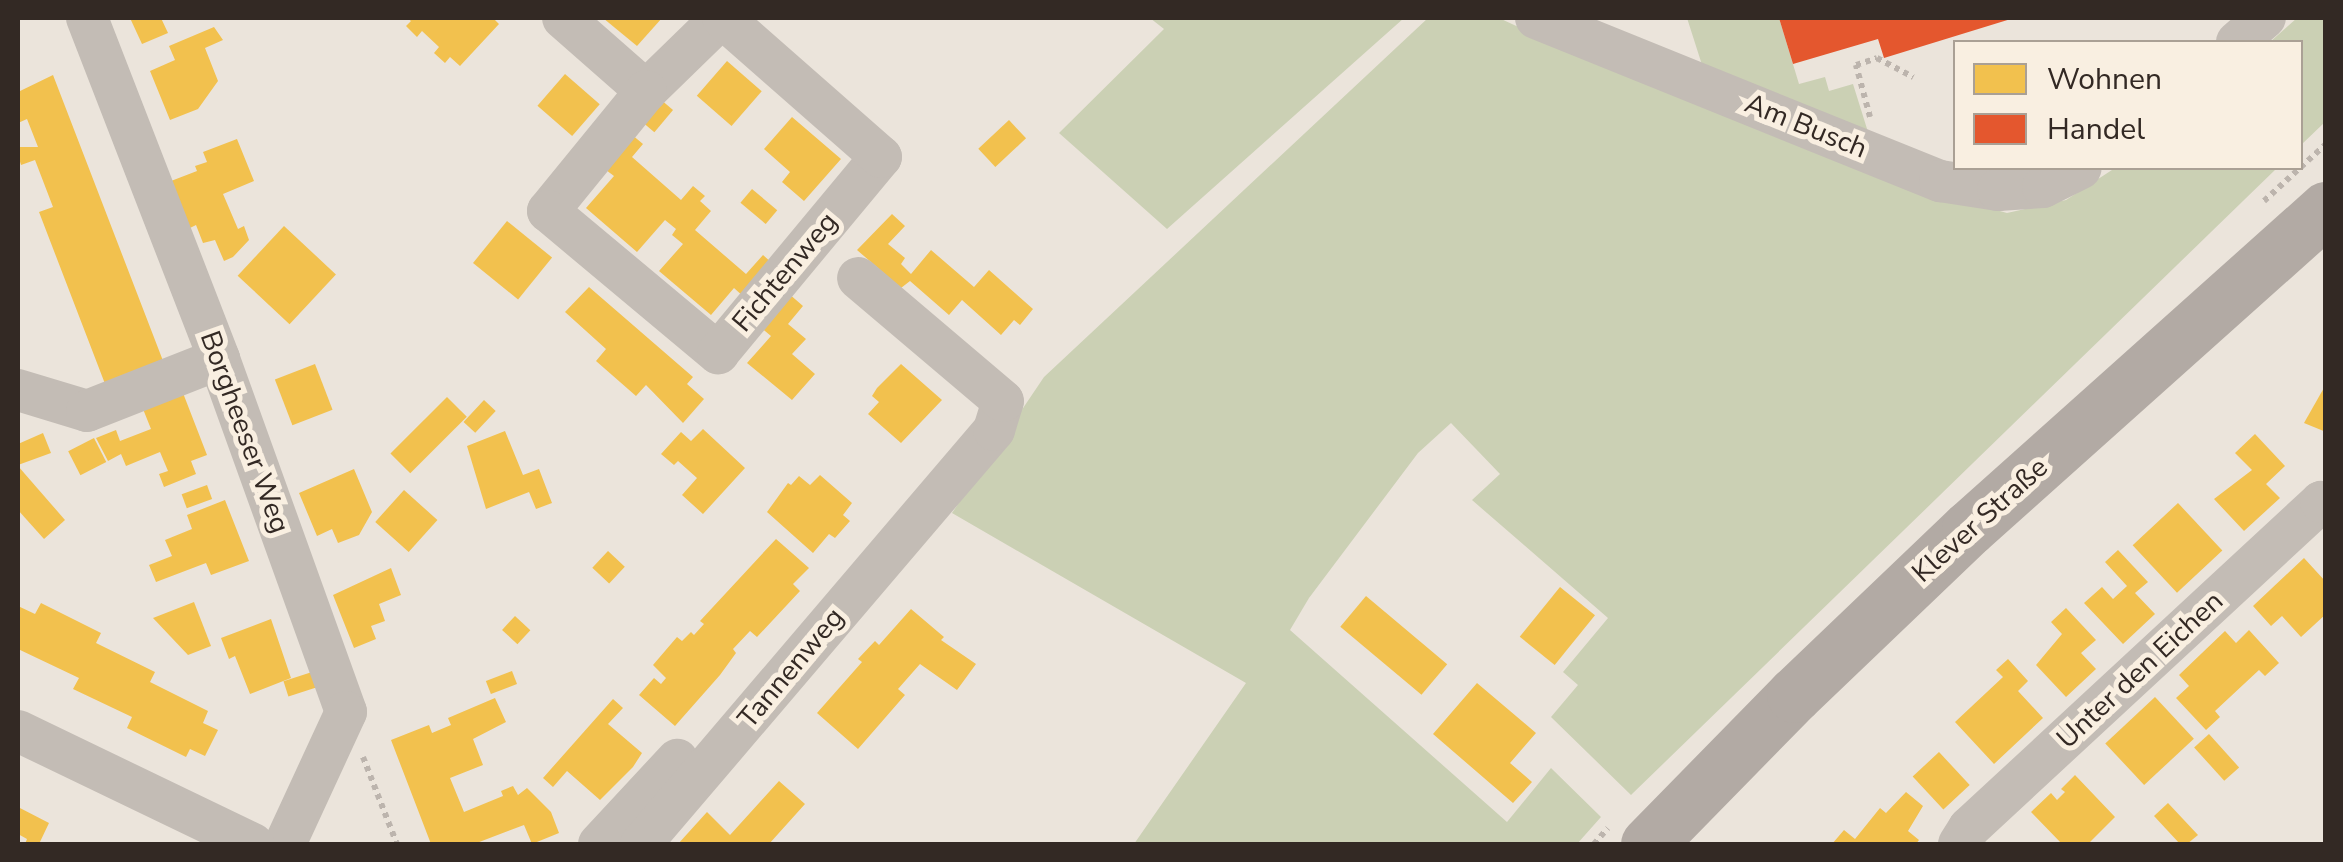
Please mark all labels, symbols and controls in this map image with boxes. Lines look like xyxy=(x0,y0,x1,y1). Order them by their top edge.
legend xyxy=(1953,40,2303,170)
text: Wohnen xyxy=(2047,59,2162,100)
street label: Am Busch xyxy=(1740,86,1872,166)
text: Handel xyxy=(2047,109,2145,150)
street label: Fichtenweg xyxy=(725,205,845,339)
street label: Borgheeser Weg xyxy=(193,326,297,538)
street label: Klever Straße xyxy=(1905,450,2055,590)
street label: Unter den Eichen xyxy=(2050,584,2230,756)
street label: Tannenweg xyxy=(731,601,851,735)

